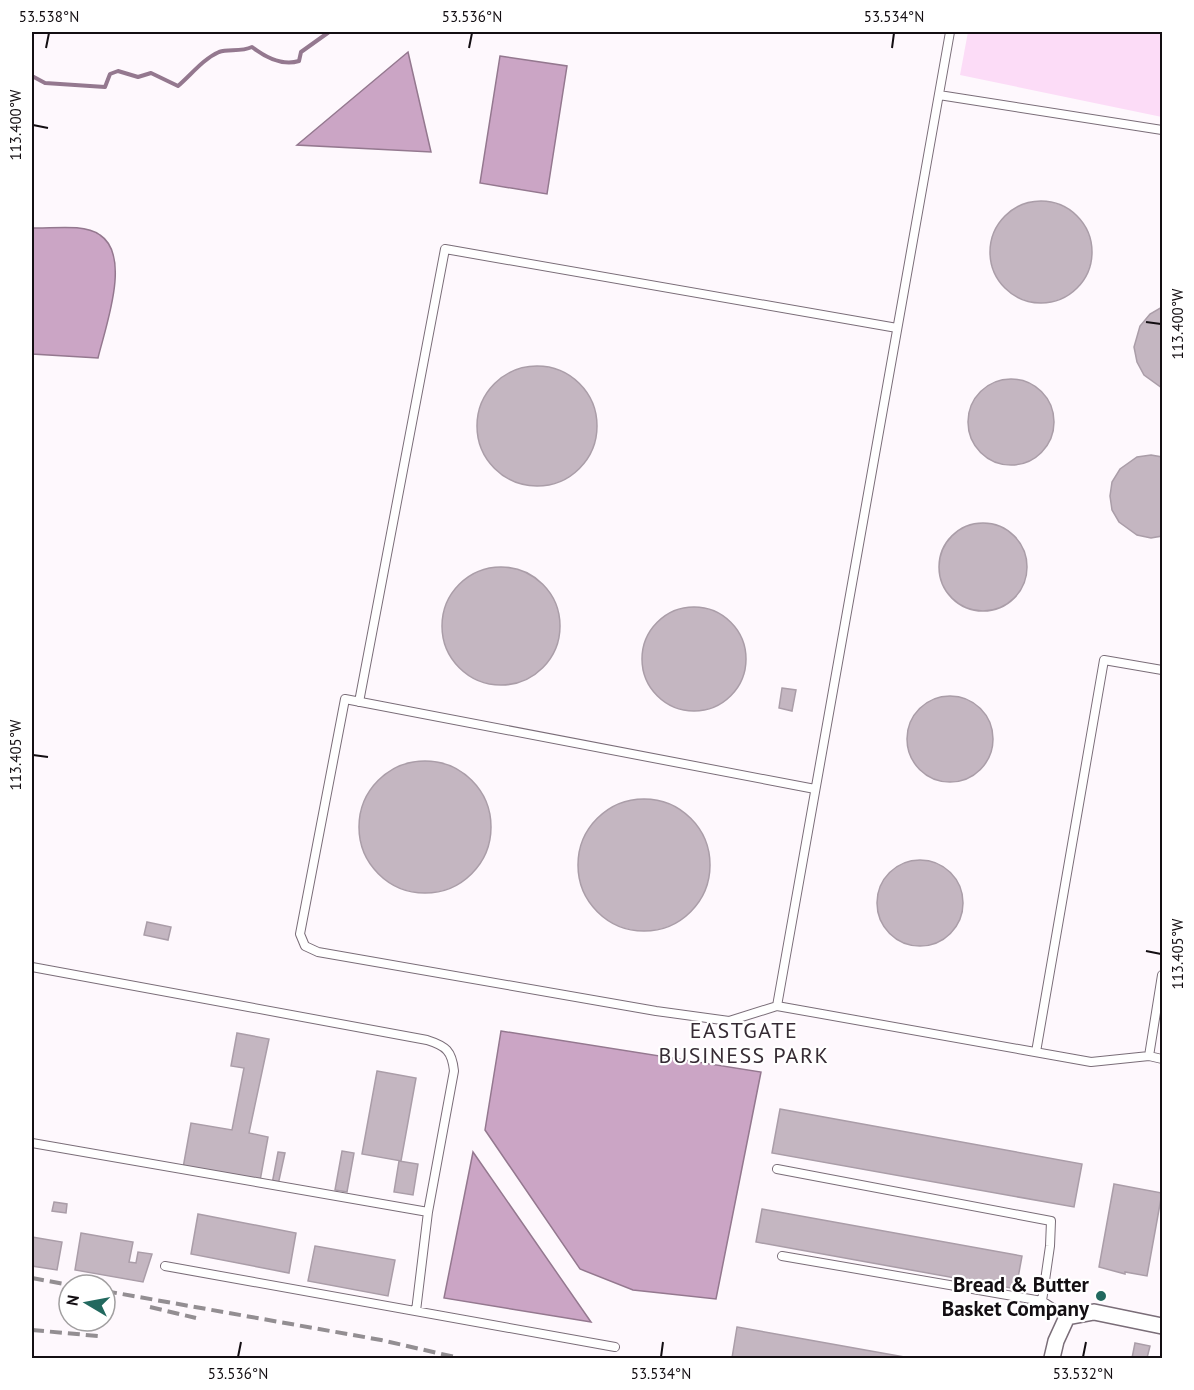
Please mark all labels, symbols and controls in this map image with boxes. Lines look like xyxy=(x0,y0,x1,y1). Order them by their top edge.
text: 53.538°N xyxy=(19,7,79,26)
text: 53.536°N xyxy=(442,7,502,26)
text: 53.534°N xyxy=(864,7,924,26)
text: 113.400°W xyxy=(6,89,25,161)
text: 113.400°W xyxy=(1168,288,1187,360)
text: 113.405°W xyxy=(6,719,25,791)
text: 113.405°W xyxy=(1168,918,1187,990)
district label: EASTGATE BUSINESS PARK xyxy=(659,1016,829,1069)
place label: Bread & Butter Basket Company xyxy=(942,1271,1090,1322)
north arrow xyxy=(57,1273,117,1333)
marker: Bread & Butter Basket Company xyxy=(1094,1289,1108,1303)
text: N xyxy=(61,1293,83,1307)
text: 53.536°N xyxy=(208,1364,268,1383)
text: 53.534°N xyxy=(631,1364,691,1383)
text: 53.532°N xyxy=(1053,1364,1113,1383)

